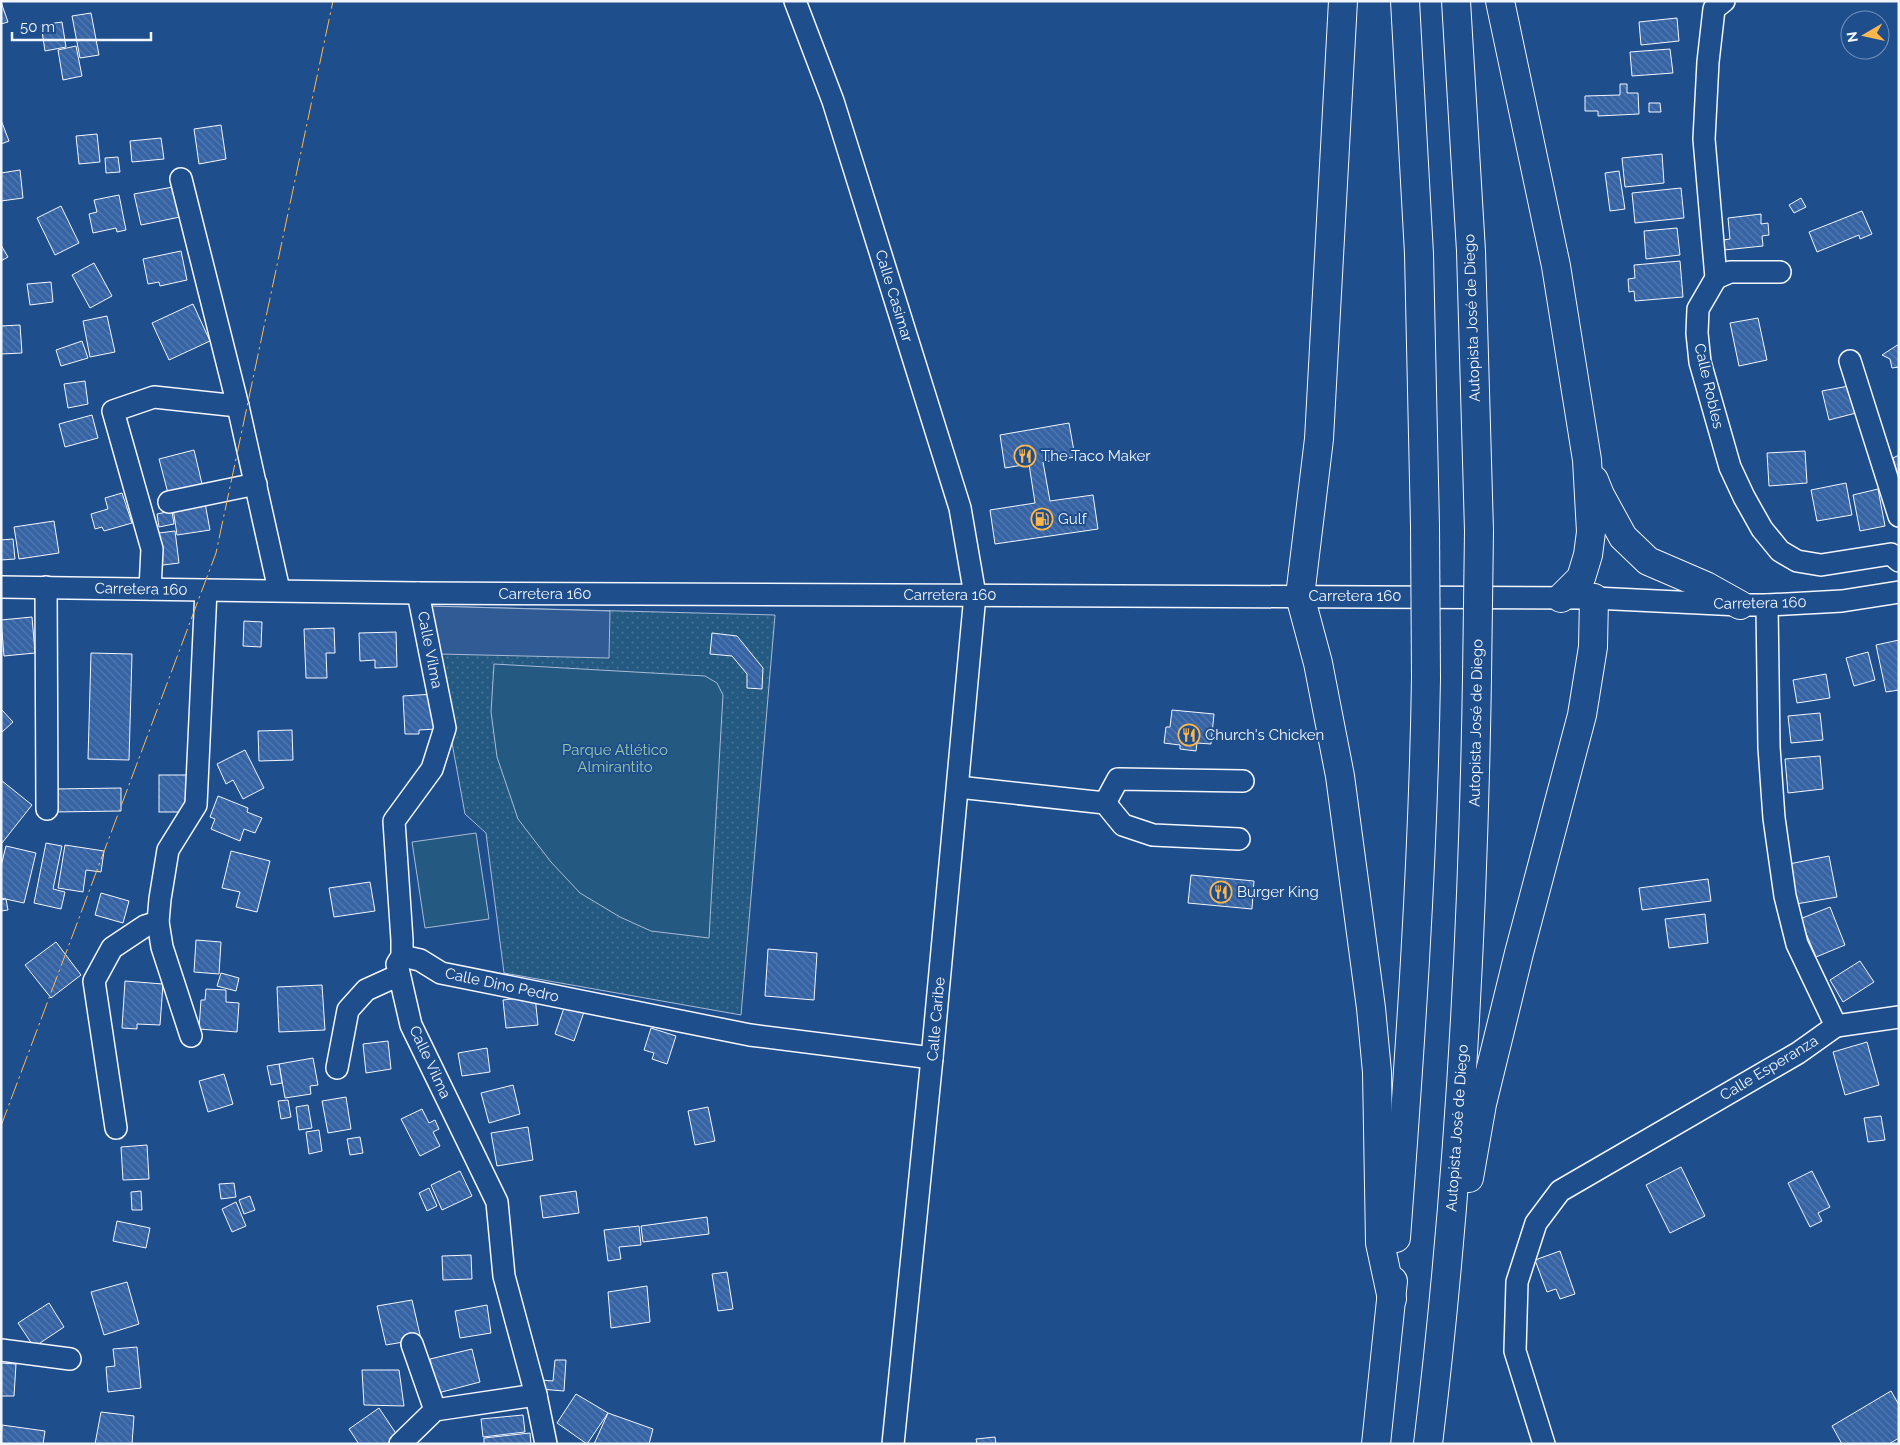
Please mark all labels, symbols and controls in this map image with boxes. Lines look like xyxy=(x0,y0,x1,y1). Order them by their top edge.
scale bar xyxy=(12,10,151,42)
north arrow xyxy=(1840,10,1890,60)
text: 50 m xyxy=(20,18,55,36)
text: N xyxy=(1843,31,1861,44)
street label: Autopista José de Diego xyxy=(1460,234,1484,402)
street label: Calle Casimar xyxy=(871,248,917,345)
street label: Calle Robles xyxy=(1690,342,1728,430)
restaurant icon: The Taco Maker xyxy=(1013,444,1037,468)
place label: The Taco Maker xyxy=(1041,447,1151,465)
fuel station icon: Gulf xyxy=(1030,507,1054,531)
place label: Gulf xyxy=(1058,510,1088,528)
street label: Carretera 160 xyxy=(94,579,188,599)
street label: Carretera 160 xyxy=(498,585,592,603)
street label: Carretera 160 xyxy=(903,586,997,604)
street label: Carretera 160 xyxy=(1308,587,1402,605)
street label: Carretera 160 xyxy=(1713,593,1807,613)
street label: Calle Vilma xyxy=(414,610,446,690)
street label: Autopista José de Diego xyxy=(1466,639,1486,807)
restaurant icon: Church's Chicken xyxy=(1177,723,1201,747)
place label: Church's Chicken xyxy=(1205,726,1324,744)
park label: Parque Atlético Almirantito xyxy=(562,741,668,776)
restaurant icon: Burger King xyxy=(1209,880,1233,904)
place label: Burger King xyxy=(1237,883,1319,901)
street label: Calle Dino Pedro xyxy=(443,964,561,1006)
street label: Calle Caribe xyxy=(923,976,949,1062)
street label: Calle Vilma xyxy=(405,1023,455,1101)
street label: Calle Esperanza xyxy=(1717,1032,1821,1104)
street label: Autopista José de Diego xyxy=(1442,1044,1472,1212)

